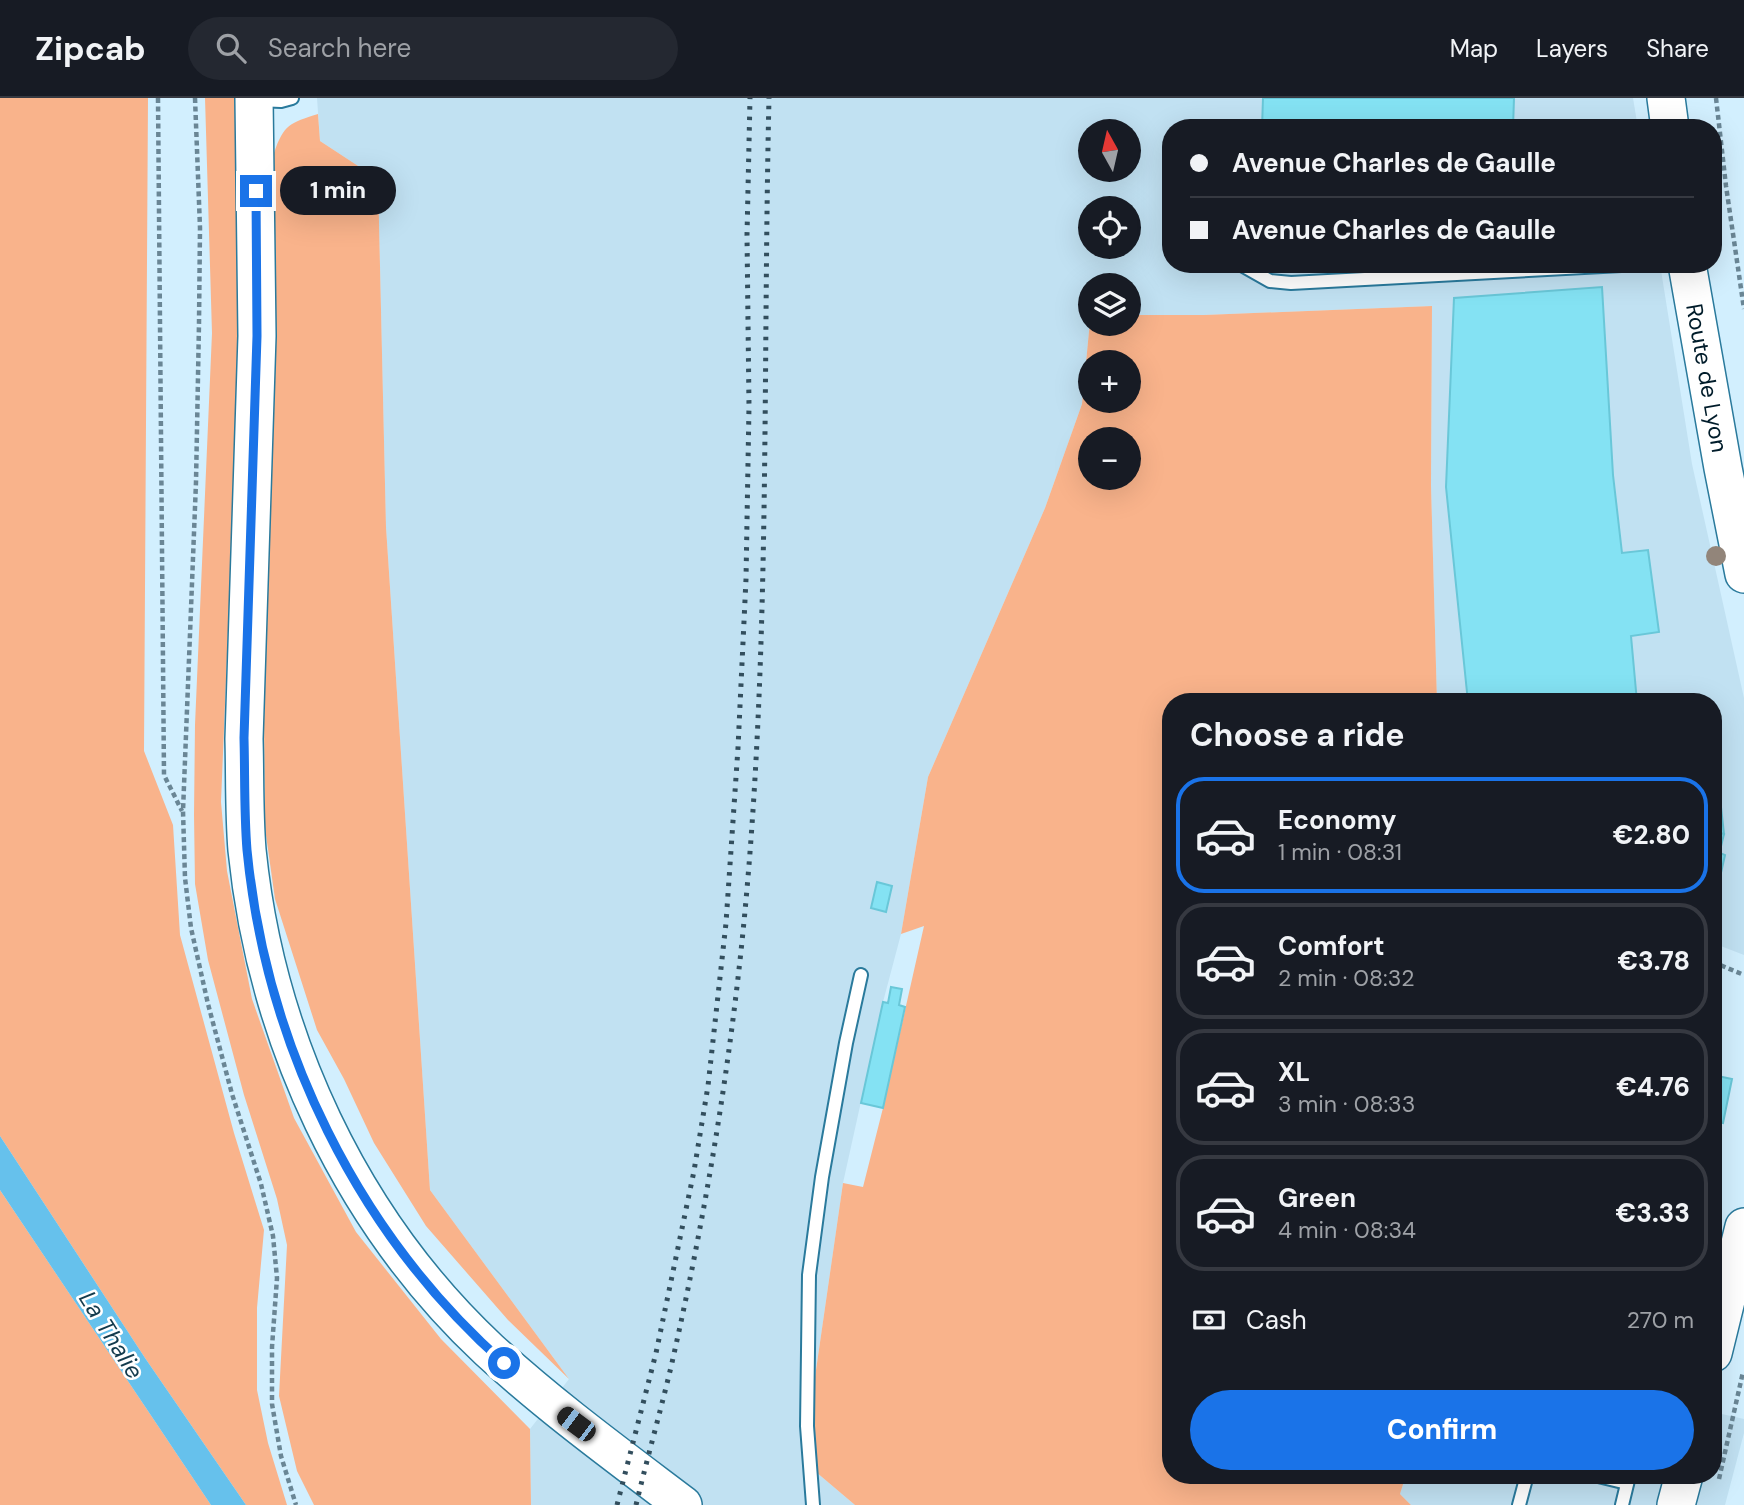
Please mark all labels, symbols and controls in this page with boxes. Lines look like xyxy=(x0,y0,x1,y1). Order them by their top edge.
search box xyxy=(188,17,678,80)
text: Zipcab xyxy=(35,27,146,70)
icon: search xyxy=(212,29,250,67)
text: Search here xyxy=(268,31,411,65)
text: Map xyxy=(1450,33,1498,64)
text: Layers xyxy=(1536,33,1608,64)
text: Share xyxy=(1646,33,1709,64)
north arrow xyxy=(1078,119,1141,182)
map controls xyxy=(1078,119,1141,490)
text: Avenue Charles de Gaulle xyxy=(1232,146,1556,180)
callout: 1 min xyxy=(280,166,396,216)
route end xyxy=(240,175,272,207)
text: 1 min xyxy=(310,175,366,205)
button: locate xyxy=(1078,196,1141,259)
text: Avenue Charles de Gaulle xyxy=(1232,213,1556,247)
button: layers xyxy=(1078,273,1141,336)
street label: Route de Lyon xyxy=(1679,301,1735,455)
button: + xyxy=(1078,350,1141,413)
button: − xyxy=(1078,427,1141,490)
text: Choose a ride xyxy=(1190,714,1405,756)
text: Economy xyxy=(1278,803,1396,837)
icon: car xyxy=(1194,804,1257,867)
text: €2.80 xyxy=(1613,818,1690,852)
text: 1 min · 08:31 xyxy=(1278,837,1402,867)
text: Comfort xyxy=(1278,929,1384,963)
icon: car xyxy=(1194,930,1257,993)
text: €3.78 xyxy=(1617,944,1690,978)
text: 2 min · 08:32 xyxy=(1278,963,1415,993)
text: XL xyxy=(1278,1055,1310,1089)
icon: car xyxy=(1194,1056,1257,1119)
text: €4.76 xyxy=(1616,1070,1690,1104)
text: 3 min · 08:33 xyxy=(1278,1089,1415,1119)
text: Green xyxy=(1278,1181,1356,1215)
icon: car xyxy=(1194,1182,1257,1245)
text: €3.33 xyxy=(1616,1196,1690,1230)
text: 4 min · 08:34 xyxy=(1278,1215,1416,1245)
water label: La Thalie xyxy=(72,1285,151,1385)
icon: cash xyxy=(1190,1301,1228,1339)
text: Cash xyxy=(1246,1303,1307,1337)
text: 270 m xyxy=(1627,1305,1694,1335)
route start xyxy=(488,1347,520,1379)
button: Confirm xyxy=(1190,1390,1694,1470)
car xyxy=(553,1403,600,1445)

